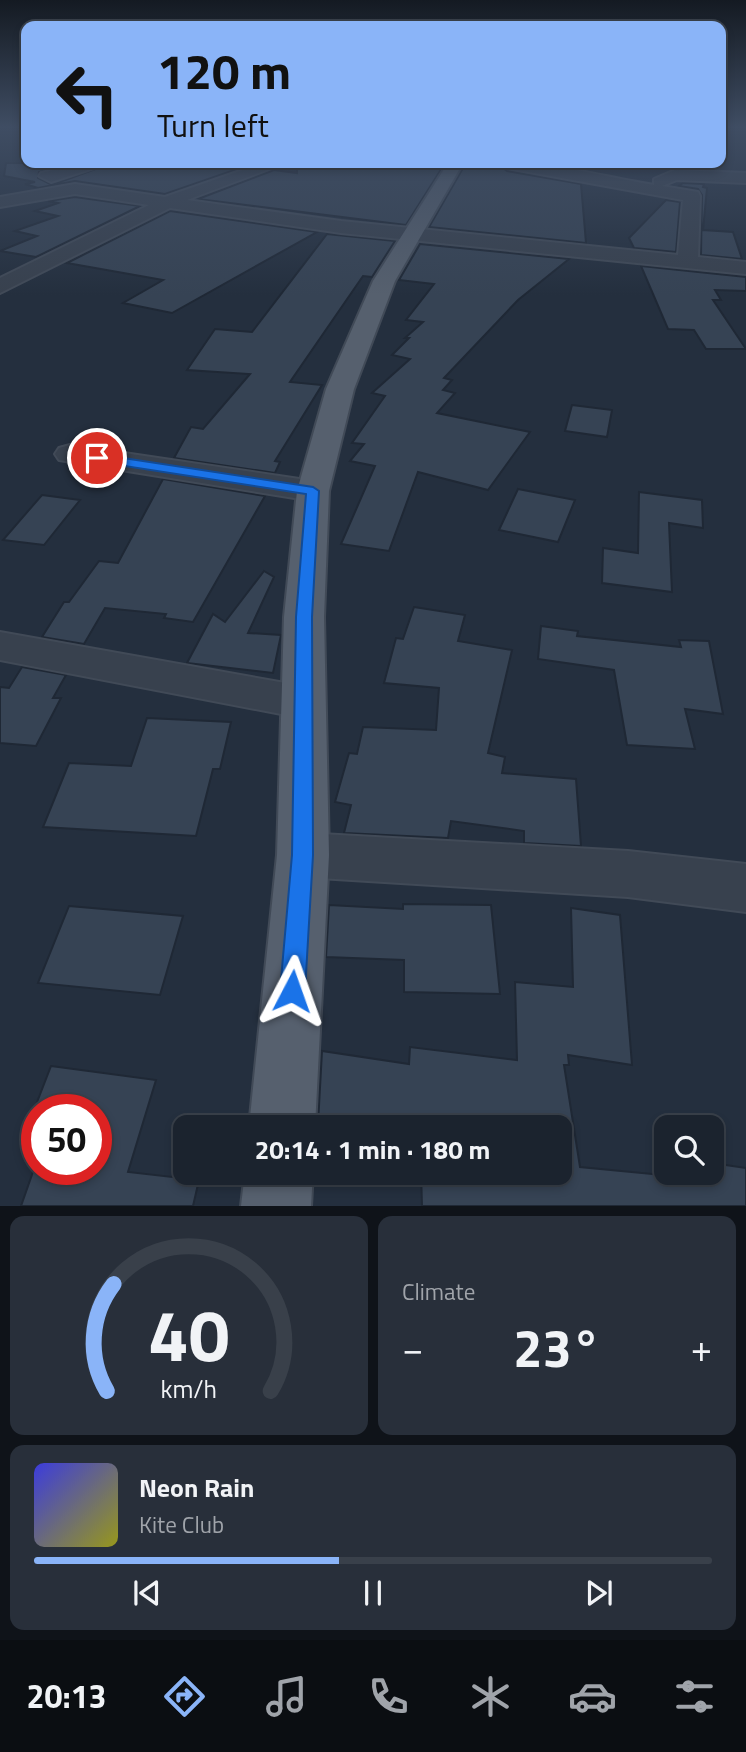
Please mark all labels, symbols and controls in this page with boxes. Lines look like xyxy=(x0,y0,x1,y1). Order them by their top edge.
text: 120 m xyxy=(157,33,291,108)
icon: left xyxy=(42,49,133,140)
text: Turn left xyxy=(157,101,269,149)
pin xyxy=(67,428,127,488)
icon: arrive xyxy=(78,439,116,477)
position arrow xyxy=(255,954,329,1028)
speed limit sign: 50 xyxy=(21,1094,112,1185)
map controls xyxy=(654,1115,724,1185)
button: search xyxy=(654,1115,724,1185)
text: 20:14 · 1 min · 180 m xyxy=(255,1130,490,1169)
text: Climate xyxy=(402,1274,475,1309)
text: 40 xyxy=(148,1280,230,1390)
text: 23° xyxy=(513,1308,601,1387)
text: − xyxy=(402,1319,423,1377)
text: + xyxy=(691,1319,712,1377)
text: km/h xyxy=(161,1370,217,1408)
text: Neon Rain xyxy=(139,1468,254,1507)
text: Kite Club xyxy=(139,1507,224,1542)
icon: previous xyxy=(128,1574,166,1612)
icon: pause xyxy=(354,1574,392,1612)
icon: next xyxy=(580,1574,618,1612)
text: 20:13 xyxy=(27,1672,106,1720)
icon: directions xyxy=(160,1672,209,1721)
icon: music xyxy=(262,1672,311,1721)
icon: phone xyxy=(364,1672,413,1721)
icon: climate xyxy=(466,1672,515,1721)
icon: car xyxy=(568,1672,617,1721)
icon: filters xyxy=(670,1672,719,1721)

